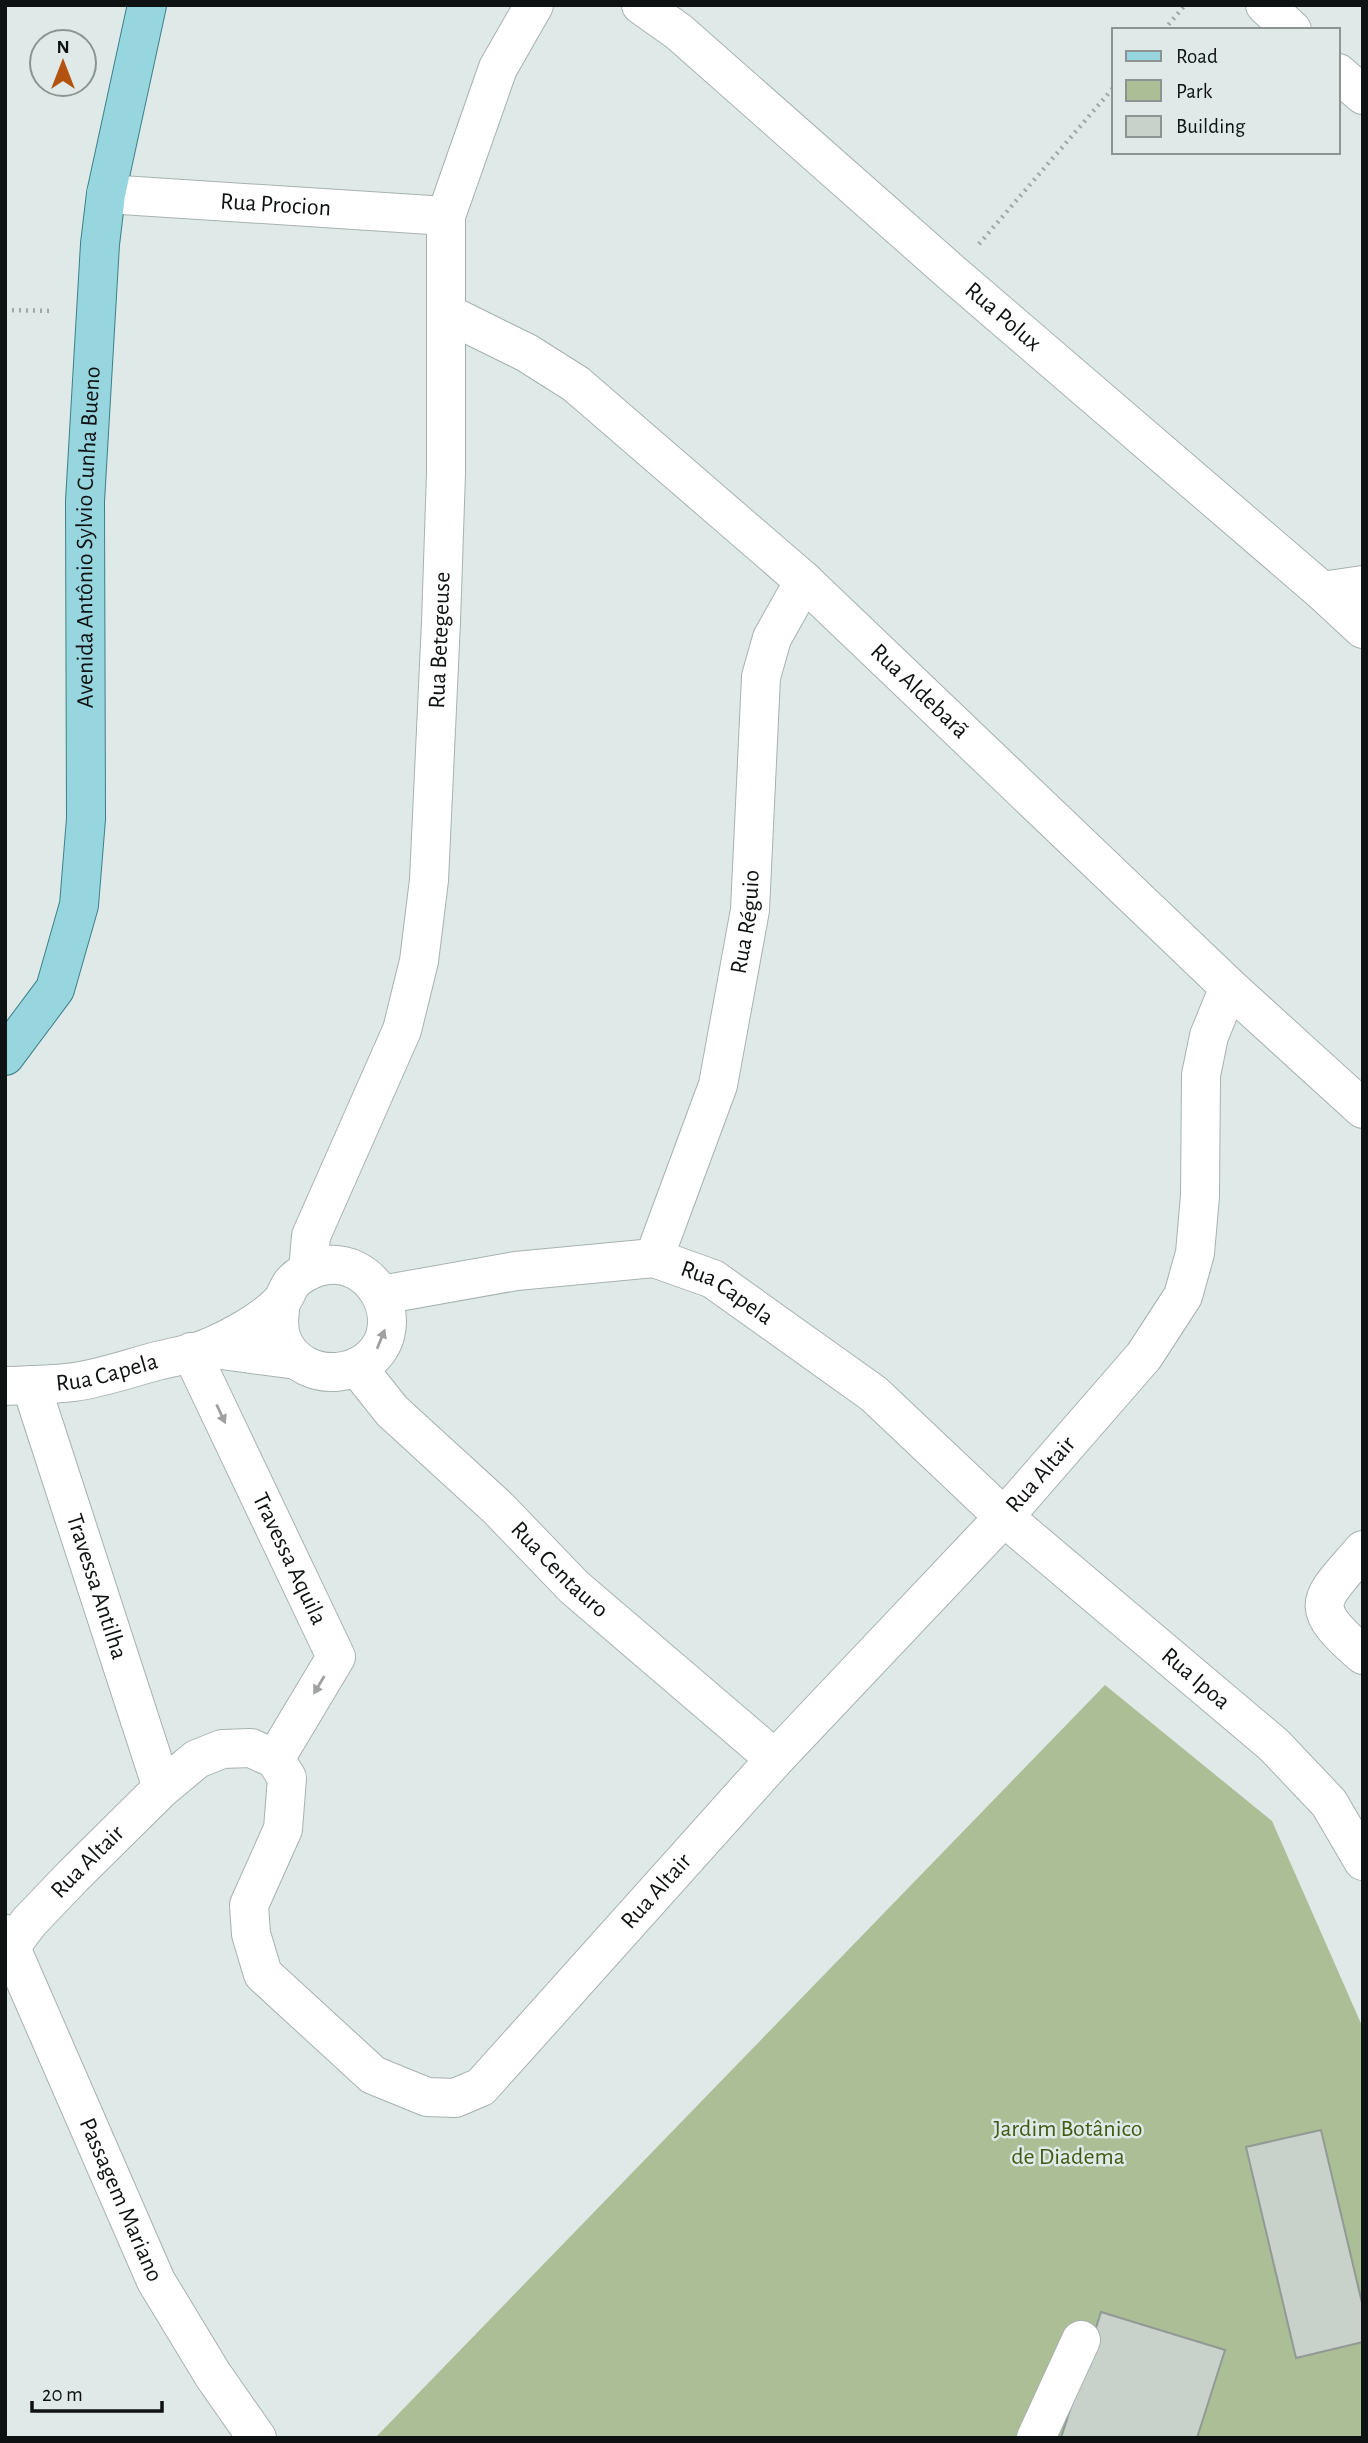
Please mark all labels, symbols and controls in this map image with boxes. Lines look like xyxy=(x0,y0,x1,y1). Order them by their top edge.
north arrow xyxy=(28,28,98,98)
legend xyxy=(1112,28,1340,154)
text: N xyxy=(56,38,70,57)
text: Road xyxy=(1176,46,1218,67)
text: Park xyxy=(1176,81,1213,102)
text: Building xyxy=(1176,116,1246,137)
street label: Rua Procion xyxy=(220,189,332,221)
street label: Rua Polux xyxy=(960,278,1046,356)
street label: Avenida Antônio Sylvio Cunha Bueno xyxy=(73,366,105,708)
street label: Rua Betegeuse xyxy=(425,571,455,709)
street label: Rua Aldebarã xyxy=(866,639,973,743)
street label: Rua Réguio xyxy=(727,869,764,976)
street label: Rua Capela xyxy=(678,1257,777,1330)
one-way arrow xyxy=(376,1328,387,1349)
street label: Rua Capela xyxy=(55,1349,160,1396)
one-way arrow xyxy=(215,1404,226,1424)
street label: Rua Altair xyxy=(1001,1432,1080,1517)
street label: Travessa Aquila xyxy=(248,1489,331,1629)
street label: Travessa Antilha xyxy=(62,1511,131,1662)
street label: Rua Centauro xyxy=(506,1517,613,1622)
street label: Rua Ipoa xyxy=(1157,1643,1235,1714)
one-way arrow xyxy=(313,1675,326,1694)
street label: Rua Altair xyxy=(46,1821,129,1903)
street label: Rua Altair xyxy=(617,1849,696,1934)
street label: Passagem Mariano xyxy=(75,2114,167,2285)
park label: Jardim Botânico de Diadema xyxy=(993,2117,1143,2169)
scale bar xyxy=(32,2370,161,2414)
text: 20 m xyxy=(42,2384,83,2405)

